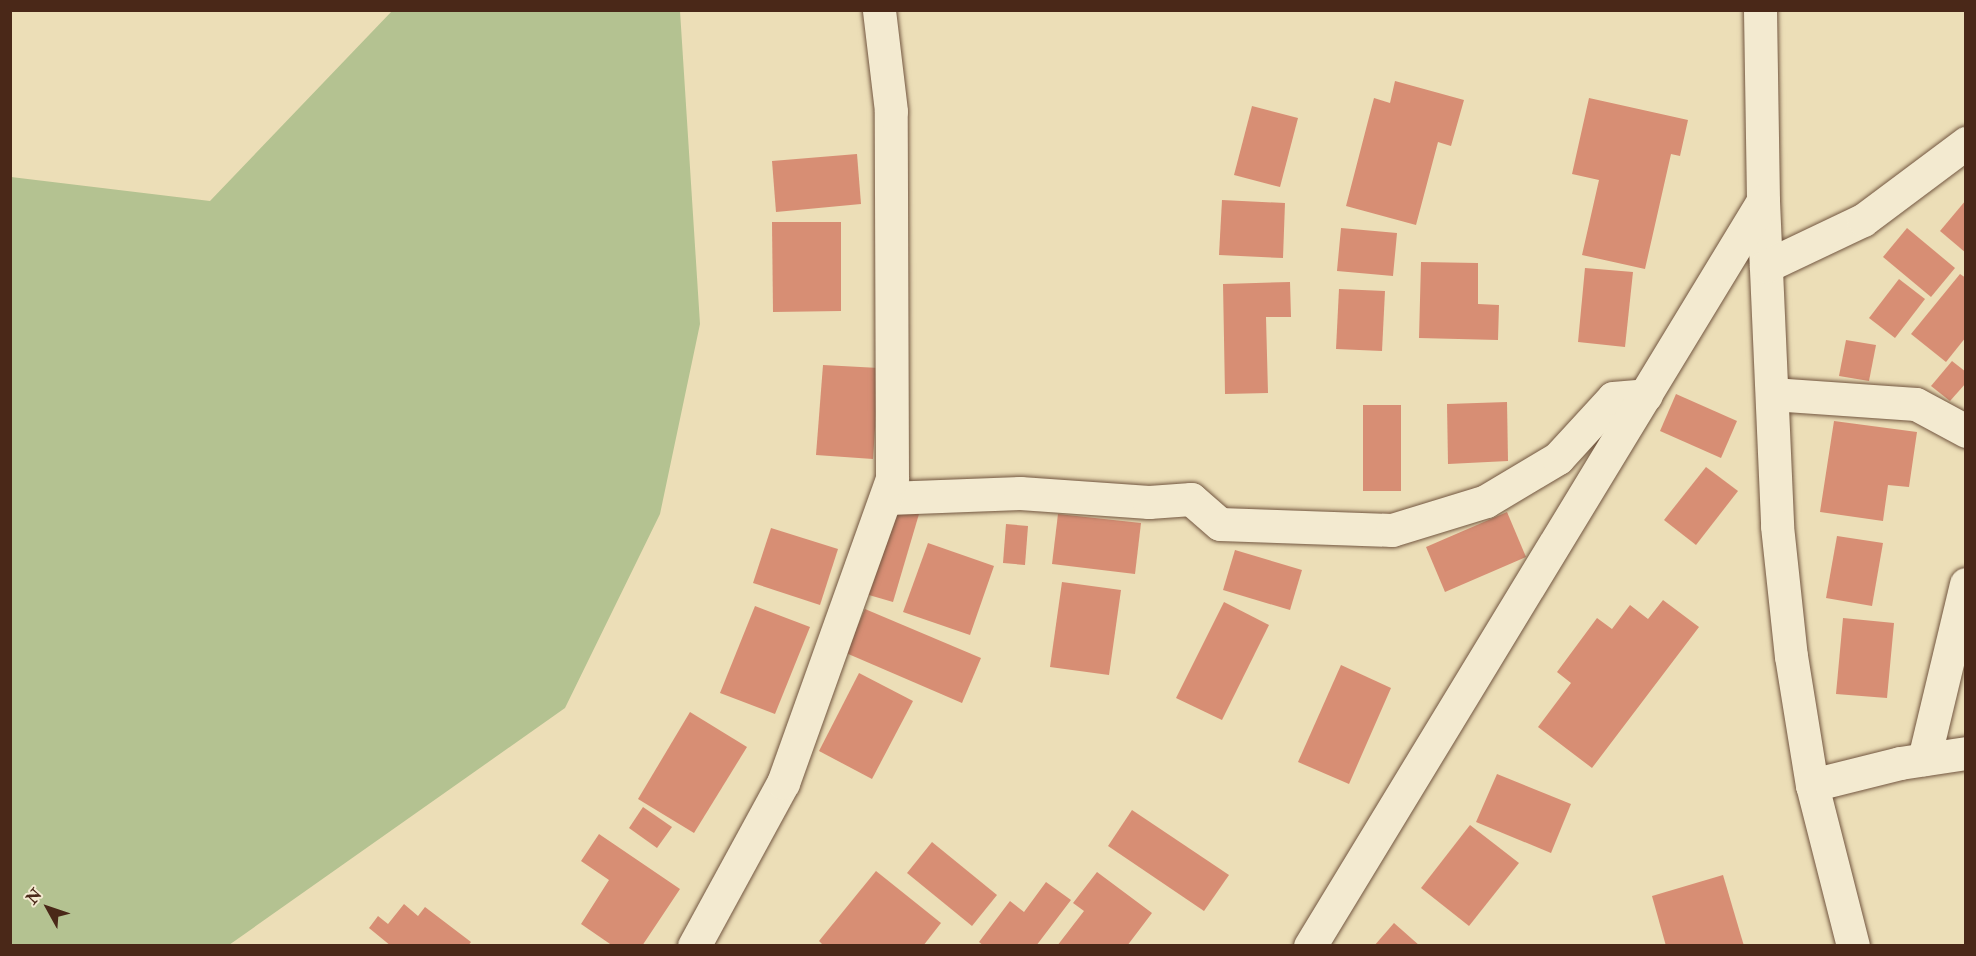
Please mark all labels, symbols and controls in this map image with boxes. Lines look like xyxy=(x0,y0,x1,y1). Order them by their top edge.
north arrow xyxy=(18,878,78,938)
text: N xyxy=(22,885,46,908)

